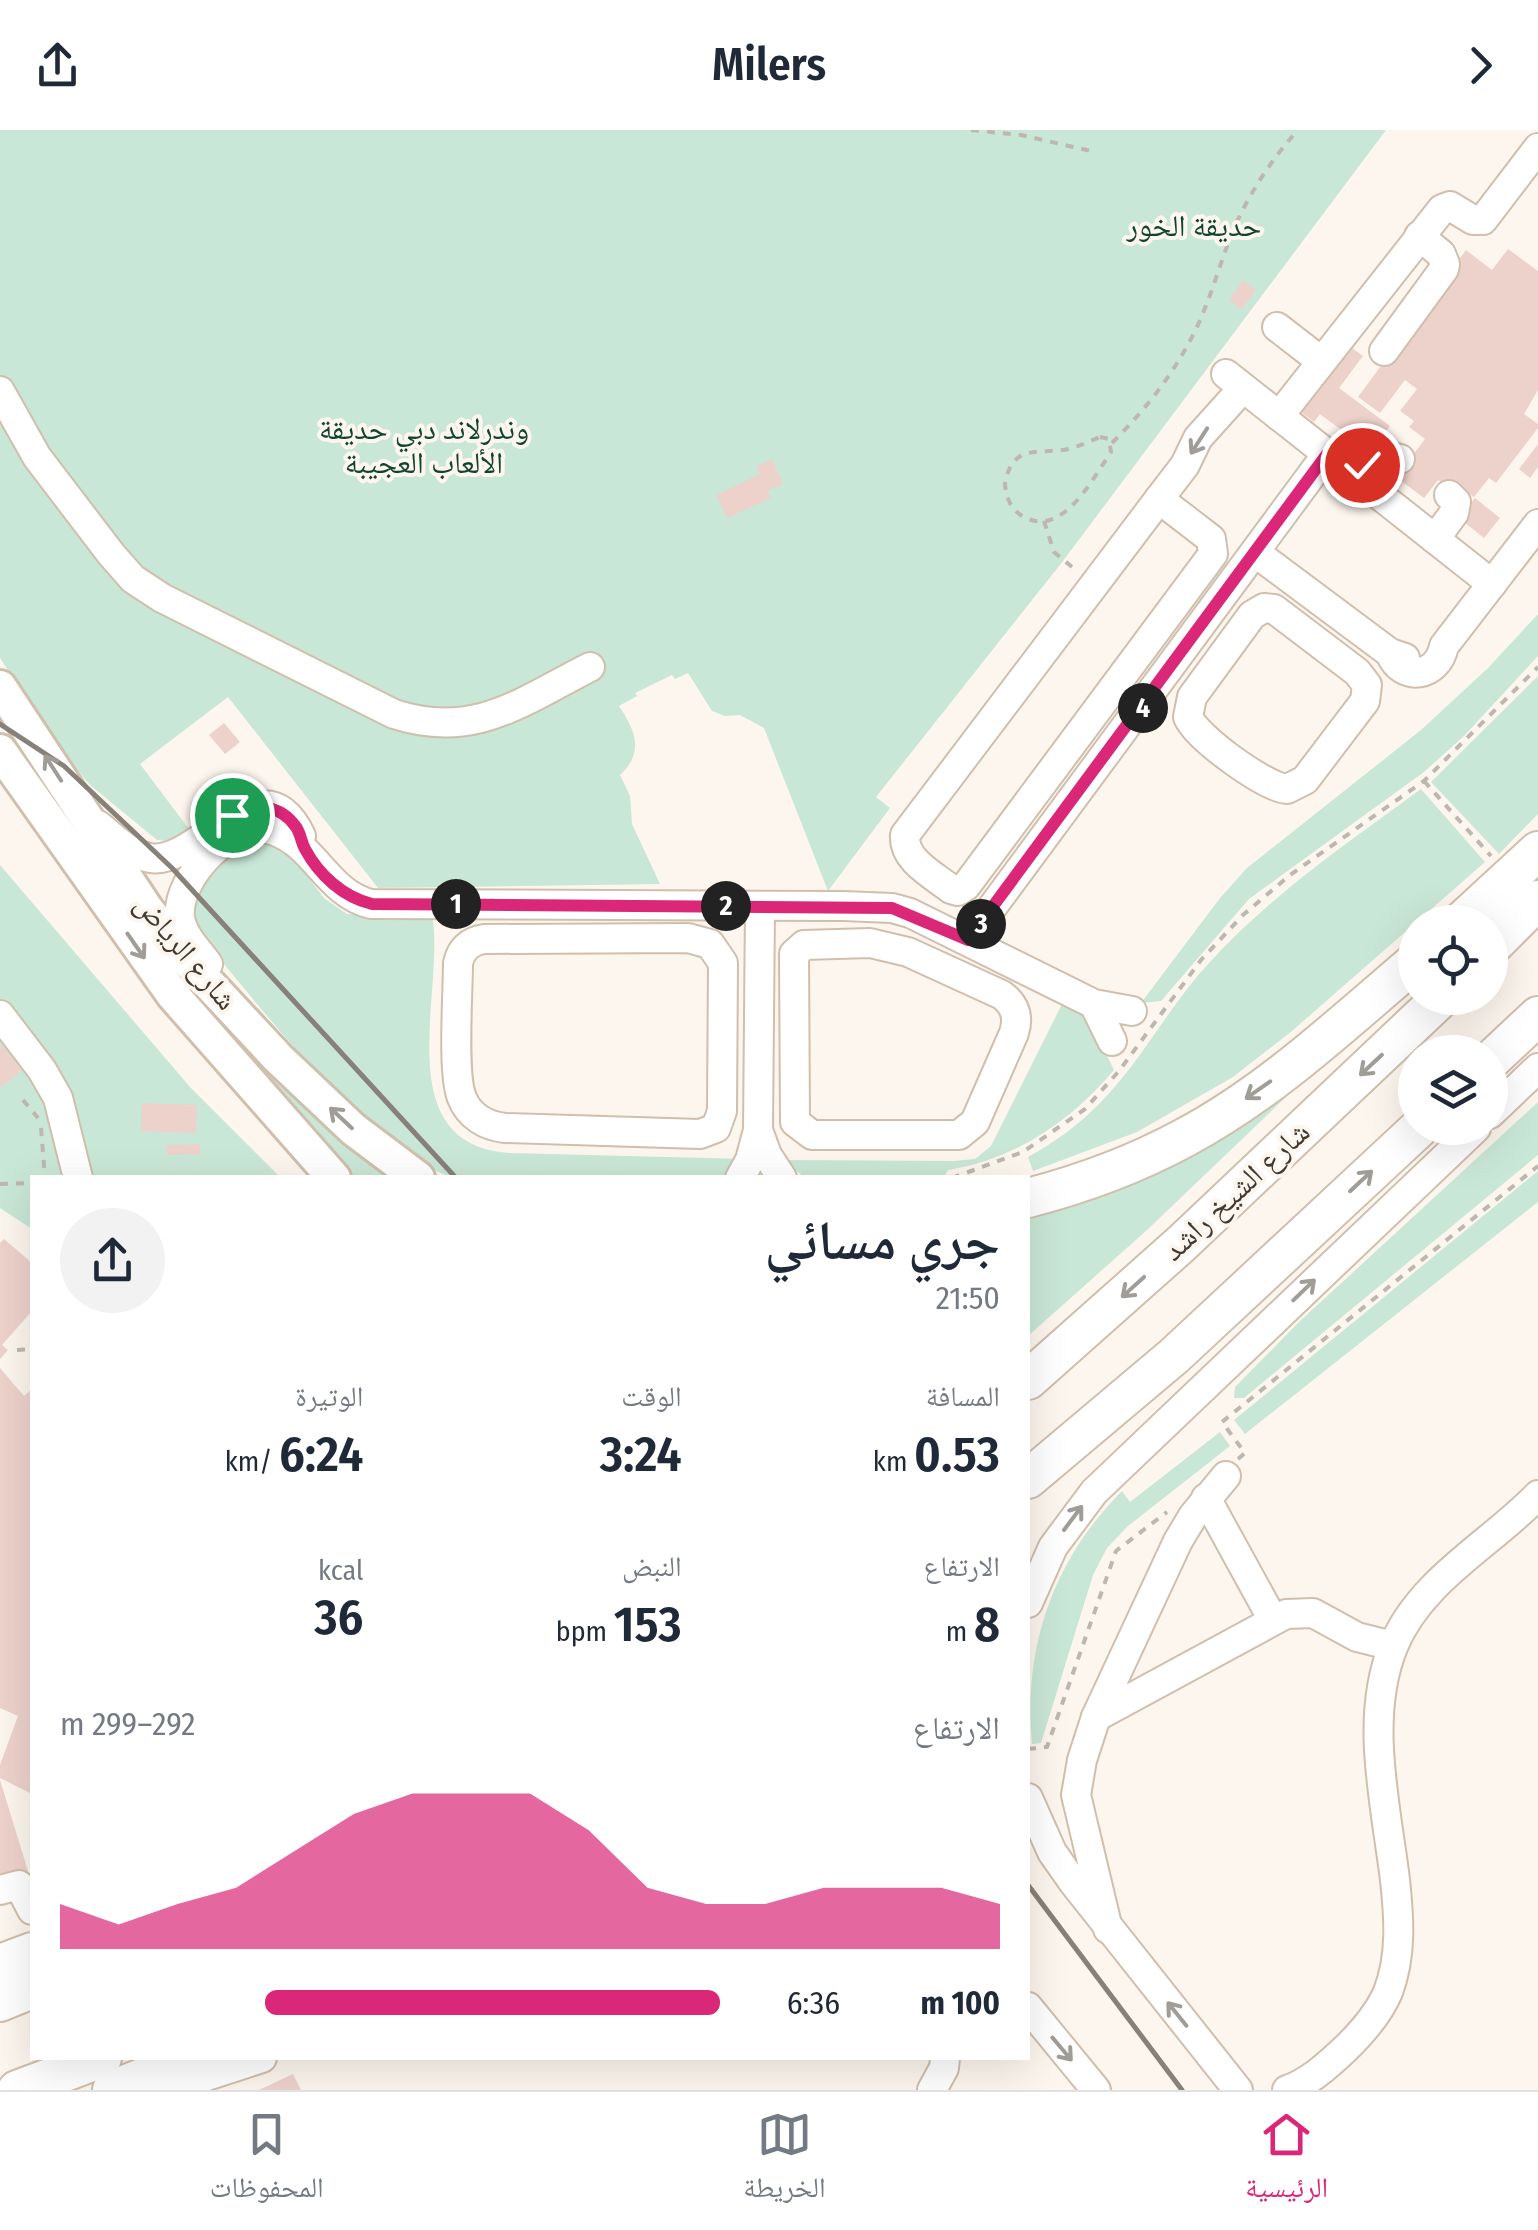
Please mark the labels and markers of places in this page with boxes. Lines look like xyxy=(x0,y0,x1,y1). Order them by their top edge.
pin xyxy=(1320,423,1405,508)
pin: 4 xyxy=(1118,683,1168,733)
pin xyxy=(190,773,275,858)
pin: 1 xyxy=(431,879,481,929)
pin: 2 xyxy=(701,881,751,931)
pin: 3 xyxy=(956,899,1006,949)

